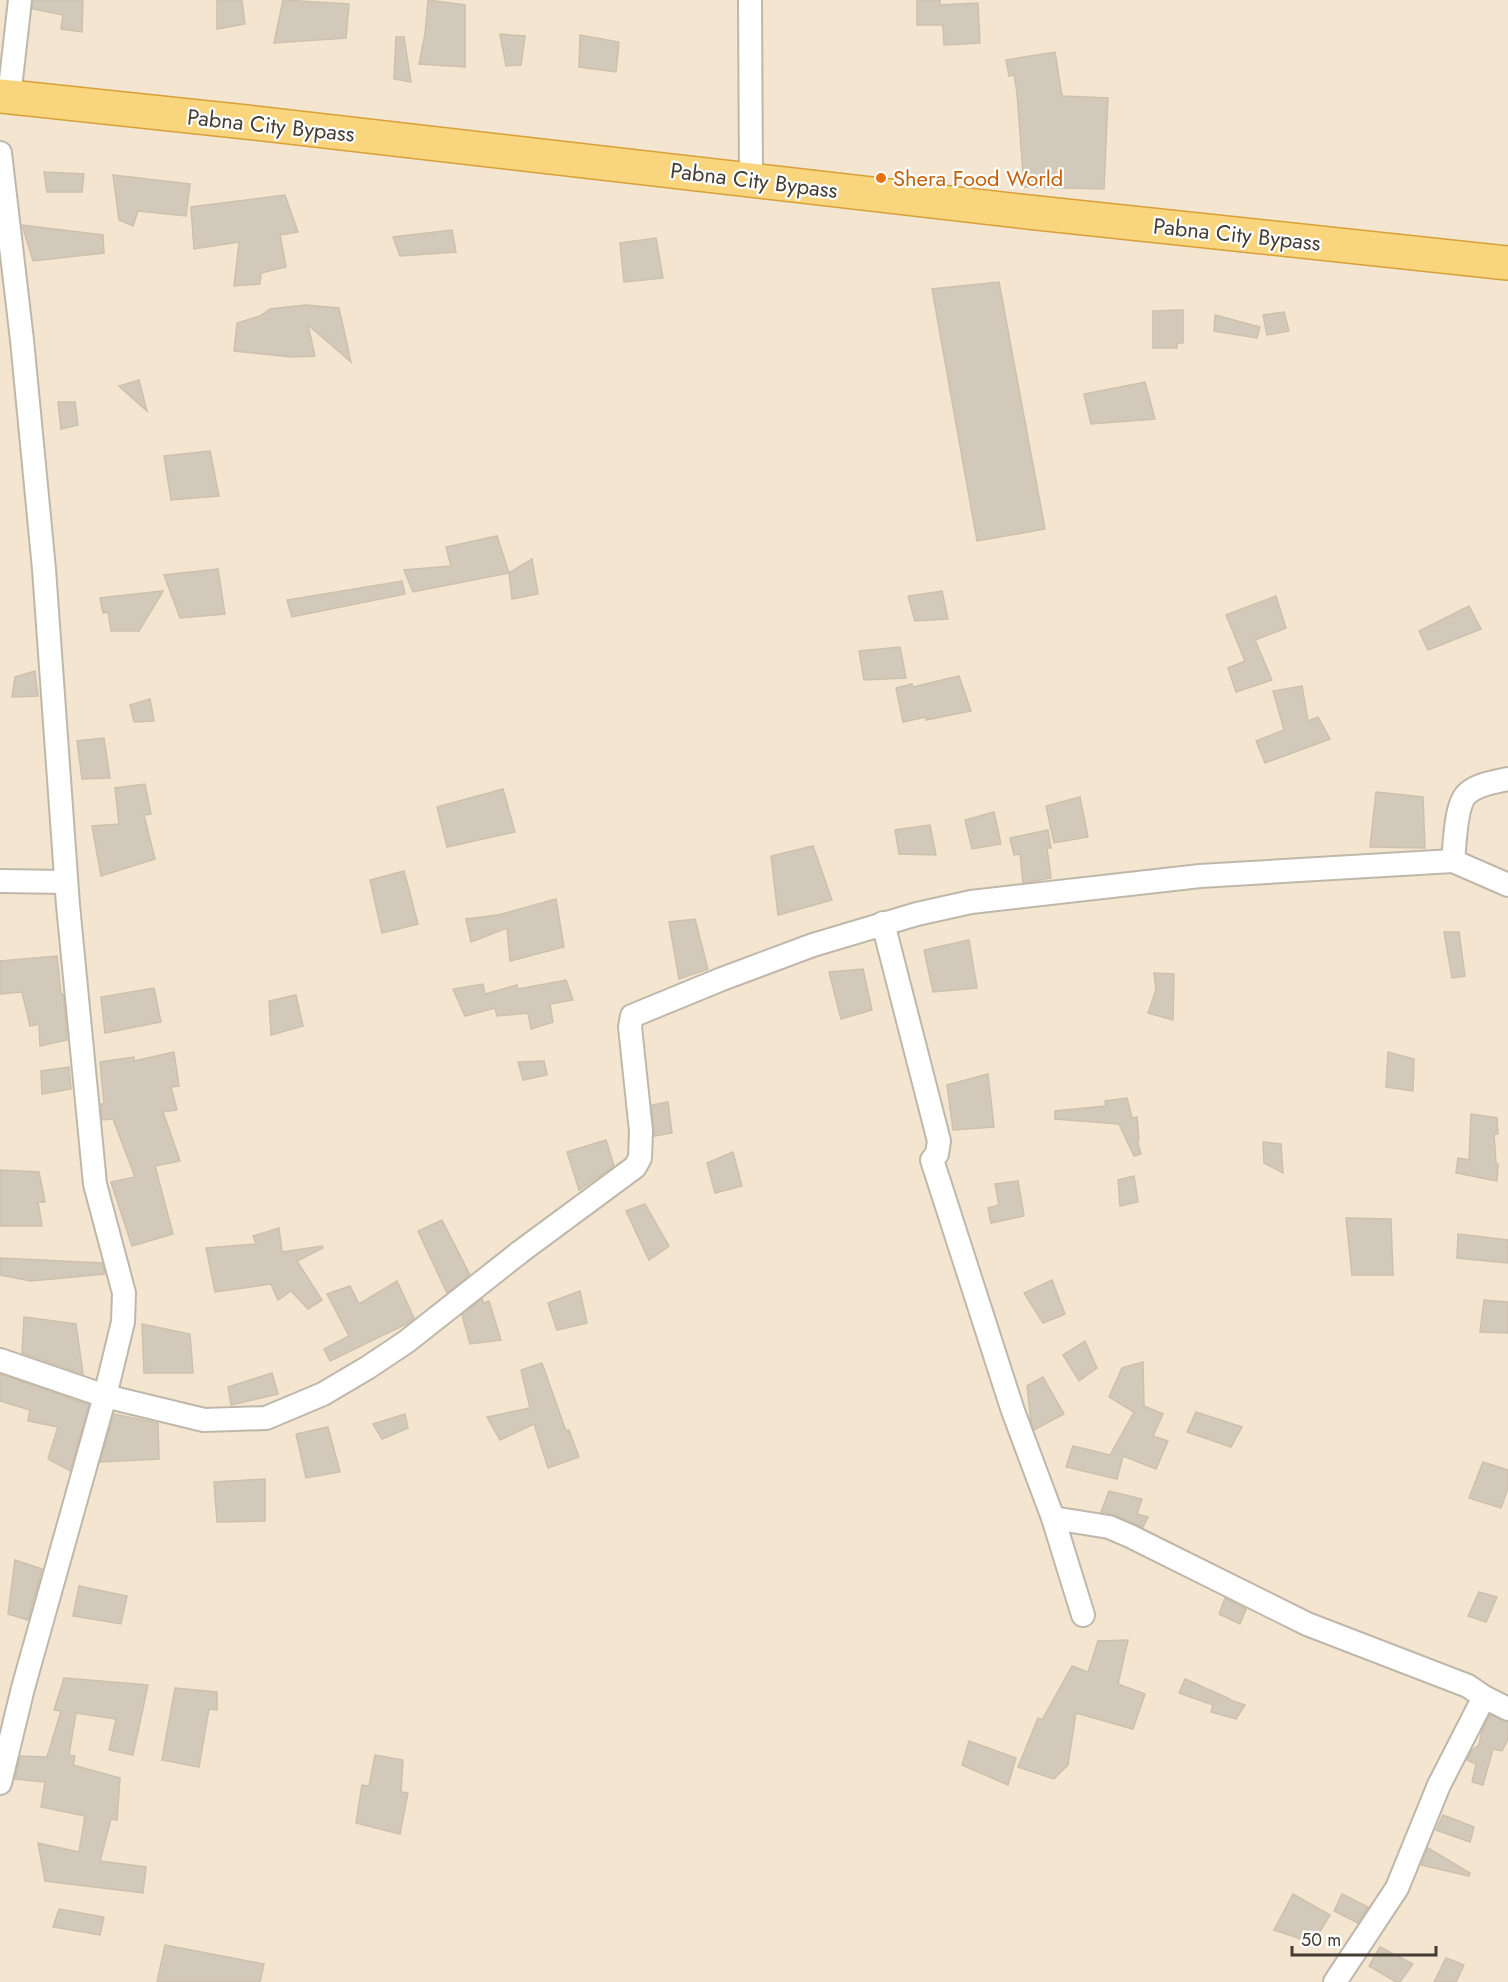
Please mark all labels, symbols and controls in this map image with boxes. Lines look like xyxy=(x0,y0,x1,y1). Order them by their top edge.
street label: Pabna City Bypass xyxy=(186,100,357,150)
street label: Pabna City Bypass xyxy=(668,154,840,206)
place label: Shera Food World xyxy=(893,162,1063,194)
marker: Shera Food World xyxy=(874,171,888,185)
street label: Pabna City Bypass xyxy=(1152,209,1323,259)
scale bar xyxy=(1292,1919,1436,1957)
text: 50 m xyxy=(1301,1927,1341,1953)

